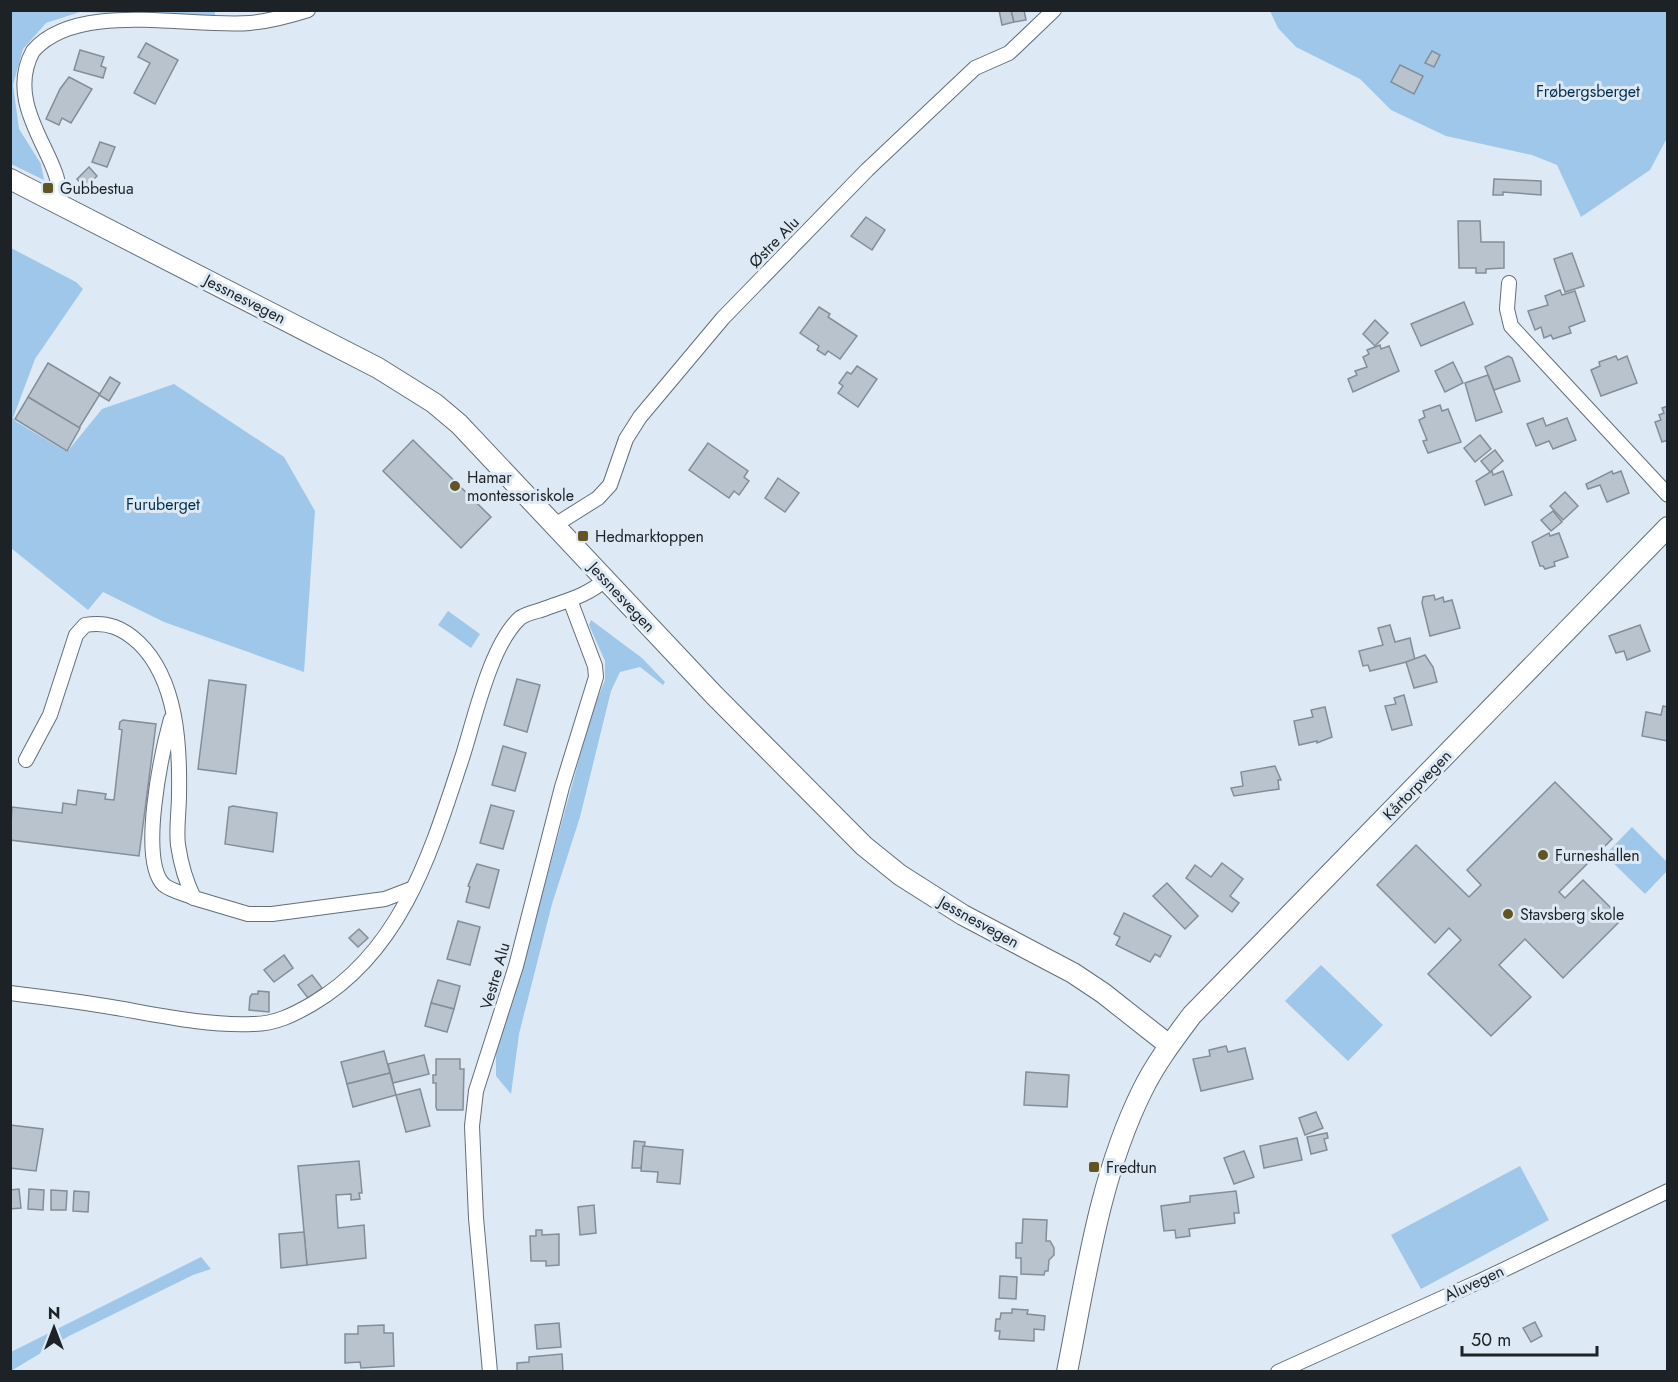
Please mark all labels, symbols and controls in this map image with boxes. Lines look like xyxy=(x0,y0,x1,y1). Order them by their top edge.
park label: Frøbergsberget xyxy=(1536,80,1640,103)
place label: Gubbestua xyxy=(60,177,134,200)
marker: Gubbestua xyxy=(41,181,55,195)
street label: Østre Alu xyxy=(744,211,804,273)
street label: Jessnesvegen xyxy=(198,268,290,329)
place label: Hamar montessoriskole xyxy=(467,466,574,507)
marker: Hamar montessoriskole xyxy=(448,479,462,493)
park label: Furuberget xyxy=(126,493,200,516)
place label: Hedmarktoppen xyxy=(595,525,704,548)
marker: Hedmarktoppen xyxy=(576,529,590,543)
street label: Jessnesvegen xyxy=(582,555,661,637)
street label: Kårtorpvegen xyxy=(1377,745,1457,825)
place label: Furneshallen xyxy=(1555,844,1640,867)
marker: Furneshallen xyxy=(1536,848,1550,862)
street label: Jessnesvegen xyxy=(933,889,1023,954)
place label: Stavsberg skole xyxy=(1520,903,1624,926)
marker: Stavsberg skole xyxy=(1501,907,1515,921)
street label: Vestre Alu xyxy=(474,940,516,1012)
place label: Fredtun xyxy=(1106,1156,1157,1179)
marker: Fredtun xyxy=(1087,1160,1101,1174)
street label: Aluvegen xyxy=(1440,1259,1508,1307)
north arrow xyxy=(24,1298,84,1358)
text: N xyxy=(48,1302,60,1325)
scale bar xyxy=(1462,1319,1597,1357)
text: 50 m xyxy=(1471,1327,1511,1353)

